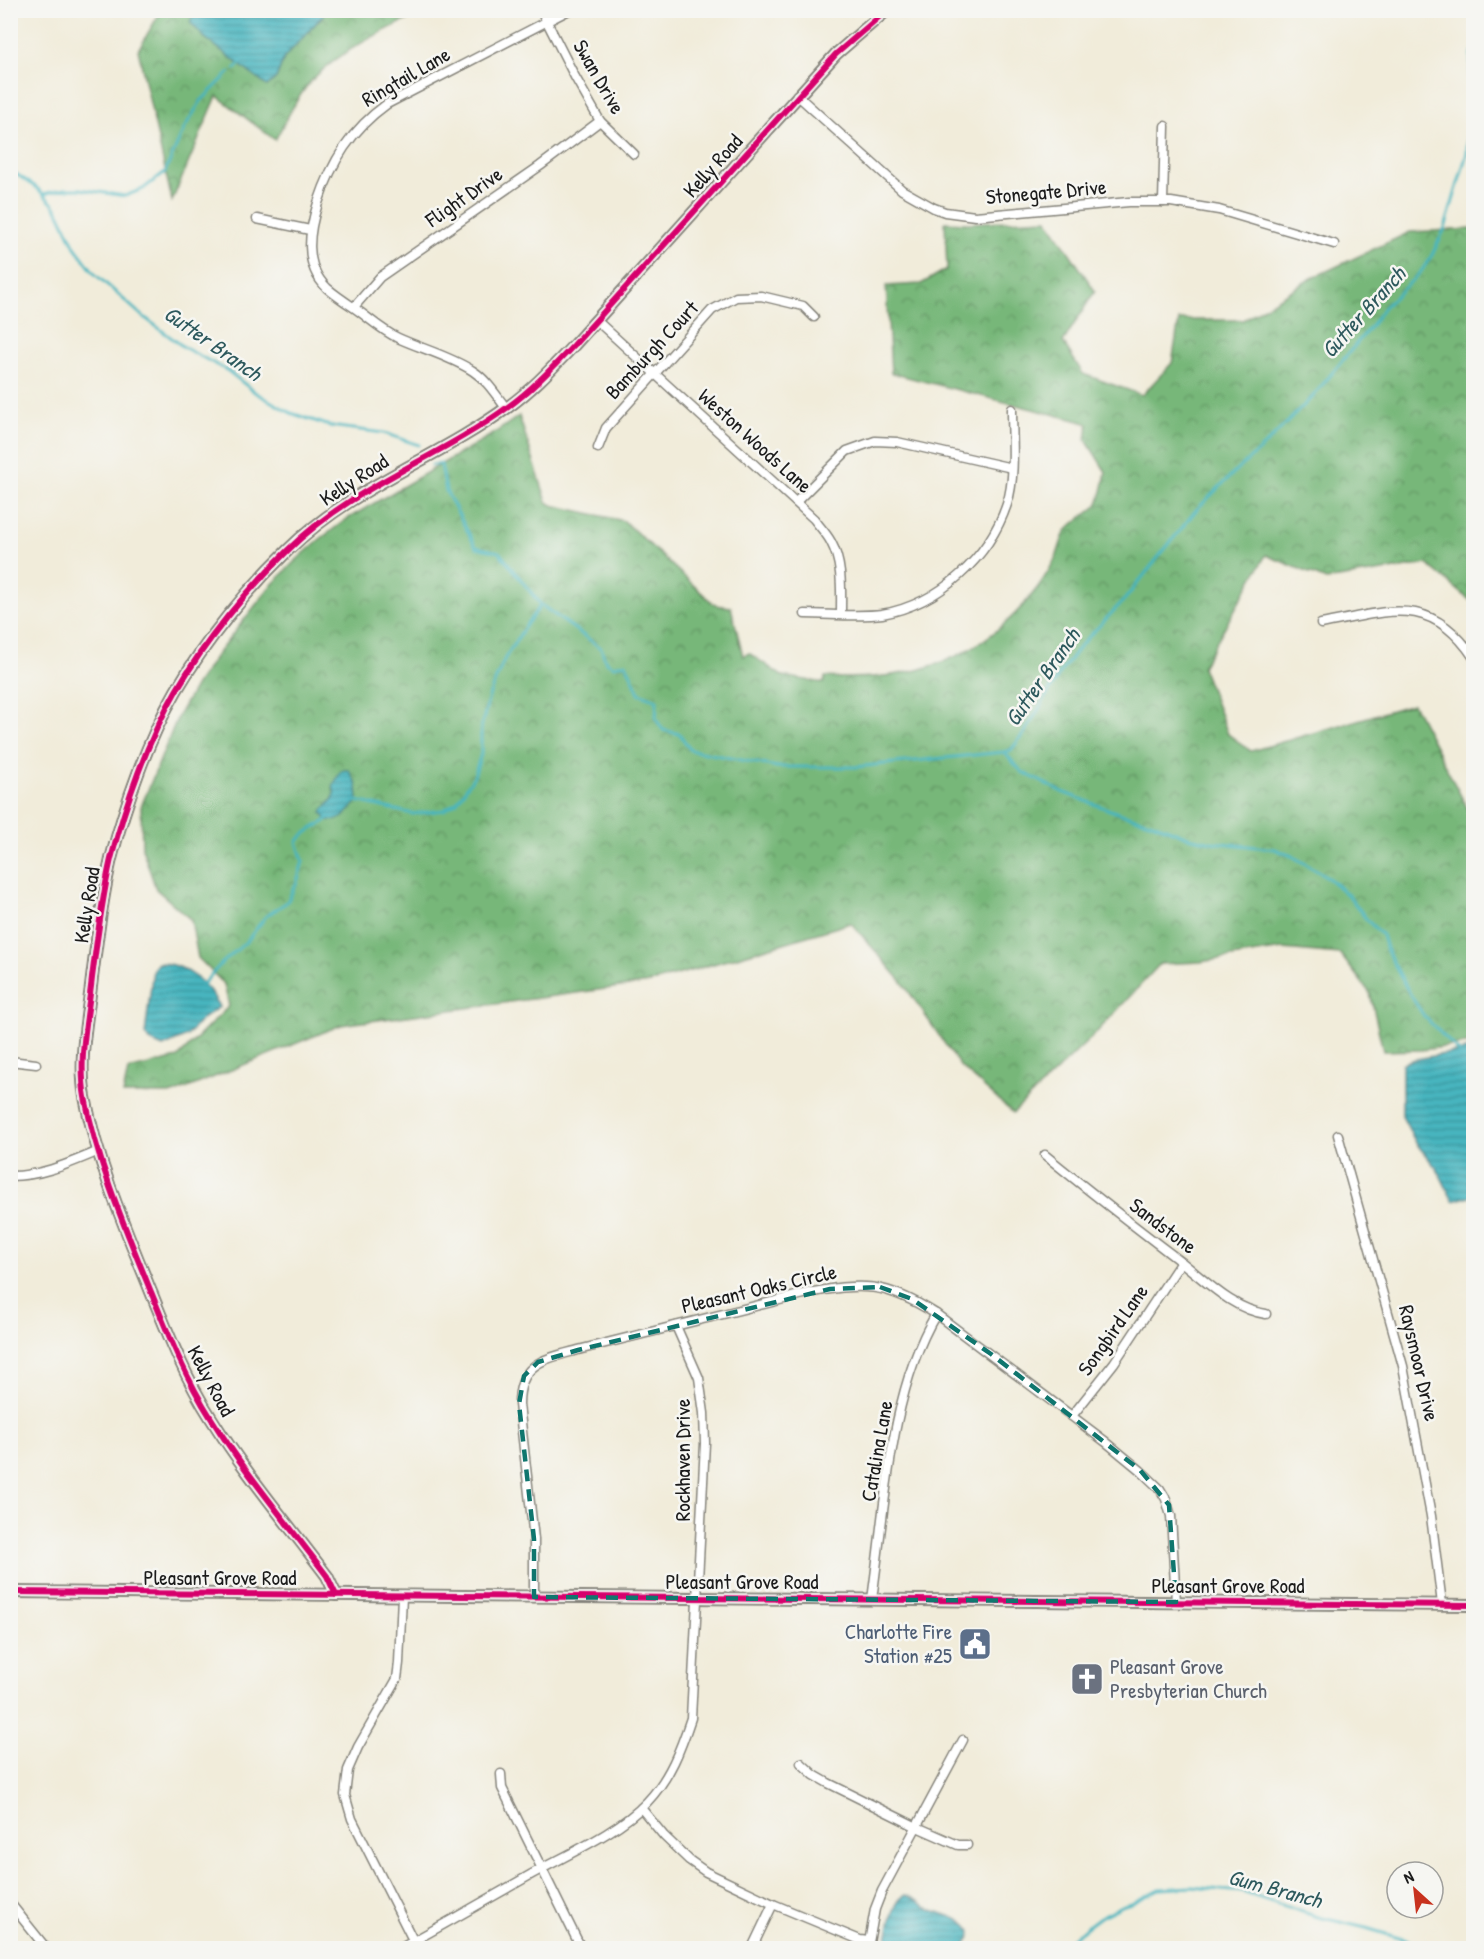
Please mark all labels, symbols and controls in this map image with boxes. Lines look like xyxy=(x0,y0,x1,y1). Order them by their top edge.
street label: Swan Drive xyxy=(567,34,632,119)
street label: Ringtail Lane xyxy=(356,40,455,114)
street label: Kelly Road xyxy=(676,128,749,204)
street label: Flight Drive xyxy=(419,160,508,234)
street label: Stonegate Drive xyxy=(985,172,1107,211)
water label: Gutter Branch xyxy=(1314,259,1413,364)
street label: Bamburgh Court xyxy=(598,294,705,405)
water label: Gutter Branch xyxy=(158,298,269,389)
street label: Weston Woods Lane xyxy=(692,382,819,500)
street label: Kelly Road xyxy=(314,447,394,513)
water label: Gutter Branch xyxy=(997,621,1088,732)
street label: Kelly Road xyxy=(66,865,107,945)
street label: Sandstone xyxy=(1124,1191,1203,1260)
street label: Pleasant Oaks Circle xyxy=(679,1257,839,1320)
street label: Songbird Lane xyxy=(1071,1278,1155,1381)
street label: Raysmoor Drive xyxy=(1392,1302,1447,1424)
street label: Kelly Road xyxy=(181,1340,242,1421)
street label: Catalina Lane xyxy=(853,1398,900,1504)
street label: Rockhaven Drive xyxy=(668,1399,697,1521)
street label: Pleasant Grove Road xyxy=(144,1563,296,1592)
street label: Pleasant Grove Road xyxy=(666,1567,818,1596)
street label: Pleasant Grove Road xyxy=(1152,1571,1304,1600)
place label: Charlotte Fire Station #25 xyxy=(845,1617,952,1670)
public building icon: Charlotte Fire Station #25 xyxy=(957,1626,993,1662)
place label: Pleasant Grove Presbyterian Church xyxy=(1110,1652,1267,1705)
church icon: Pleasant Grove Presbyterian Church xyxy=(1069,1661,1105,1697)
north arrow xyxy=(1385,1860,1445,1920)
water label: Gum Branch xyxy=(1225,1861,1327,1915)
text: N xyxy=(1399,1865,1417,1888)

